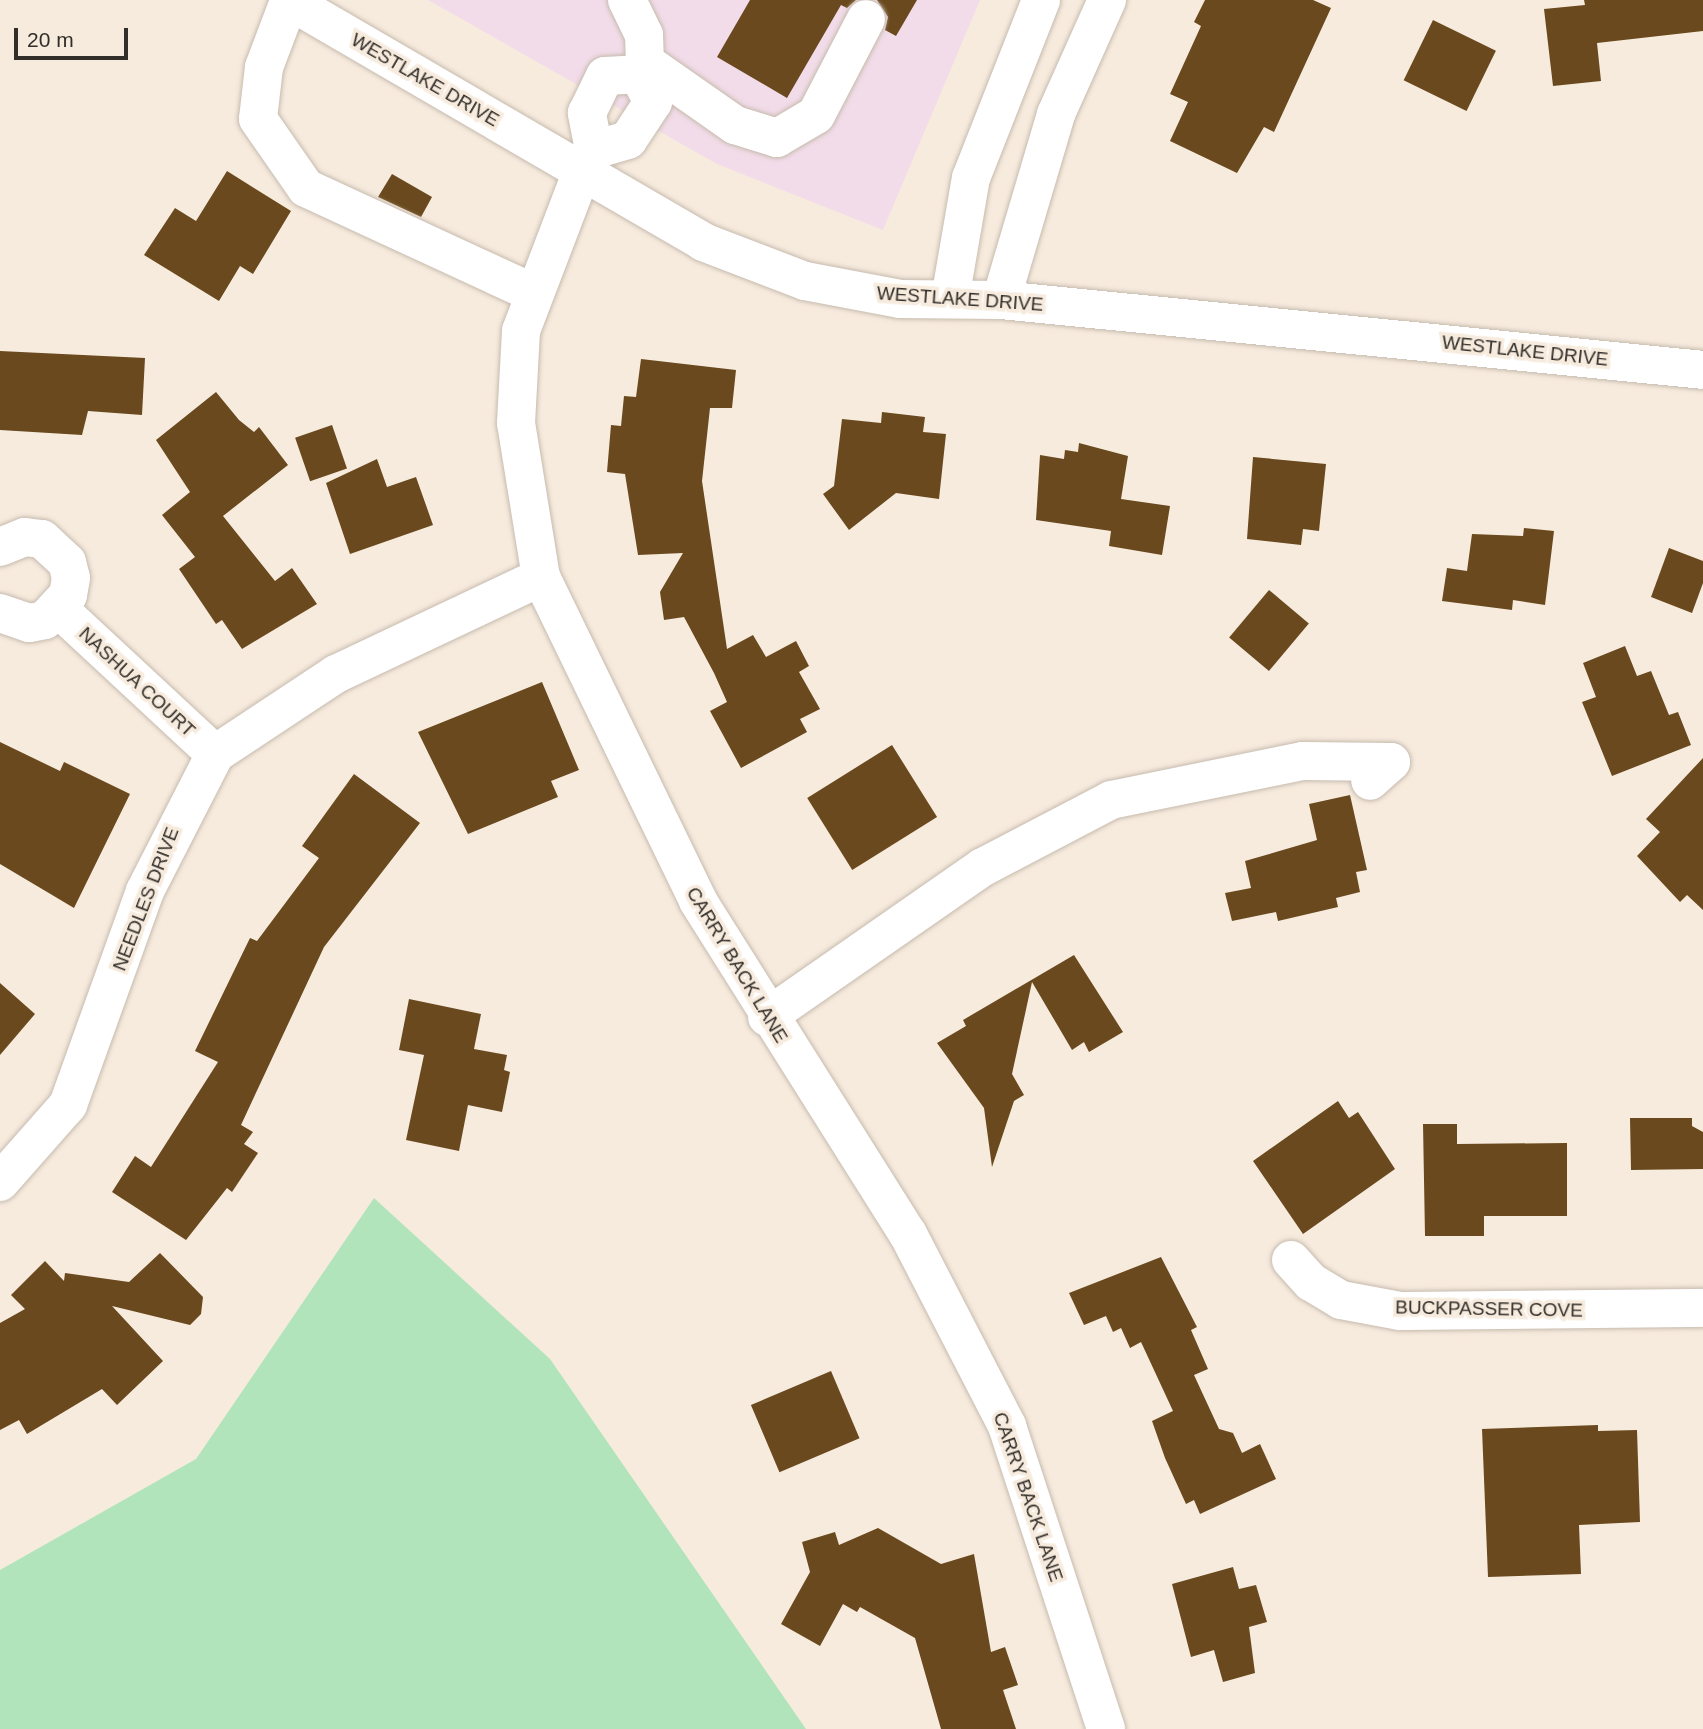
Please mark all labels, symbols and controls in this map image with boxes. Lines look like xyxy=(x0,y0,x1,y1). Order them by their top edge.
scale bar xyxy=(18,14,131,58)
text: 20 m xyxy=(27,28,74,51)
street label: WESTLAKE DRIVE xyxy=(347,28,503,132)
street label: WESTLAKE DRIVE xyxy=(876,282,1044,316)
street label: WESTLAKE DRIVE xyxy=(1441,331,1609,371)
street label: NASHUA COURT xyxy=(74,622,200,742)
street label: NEEDLES DRIVE xyxy=(108,824,184,974)
street label: CARRY BACK LANE xyxy=(681,883,793,1047)
street label: BUCKPASSER COVE xyxy=(1395,1296,1583,1322)
street label: CARRY BACK LANE xyxy=(988,1409,1068,1585)

